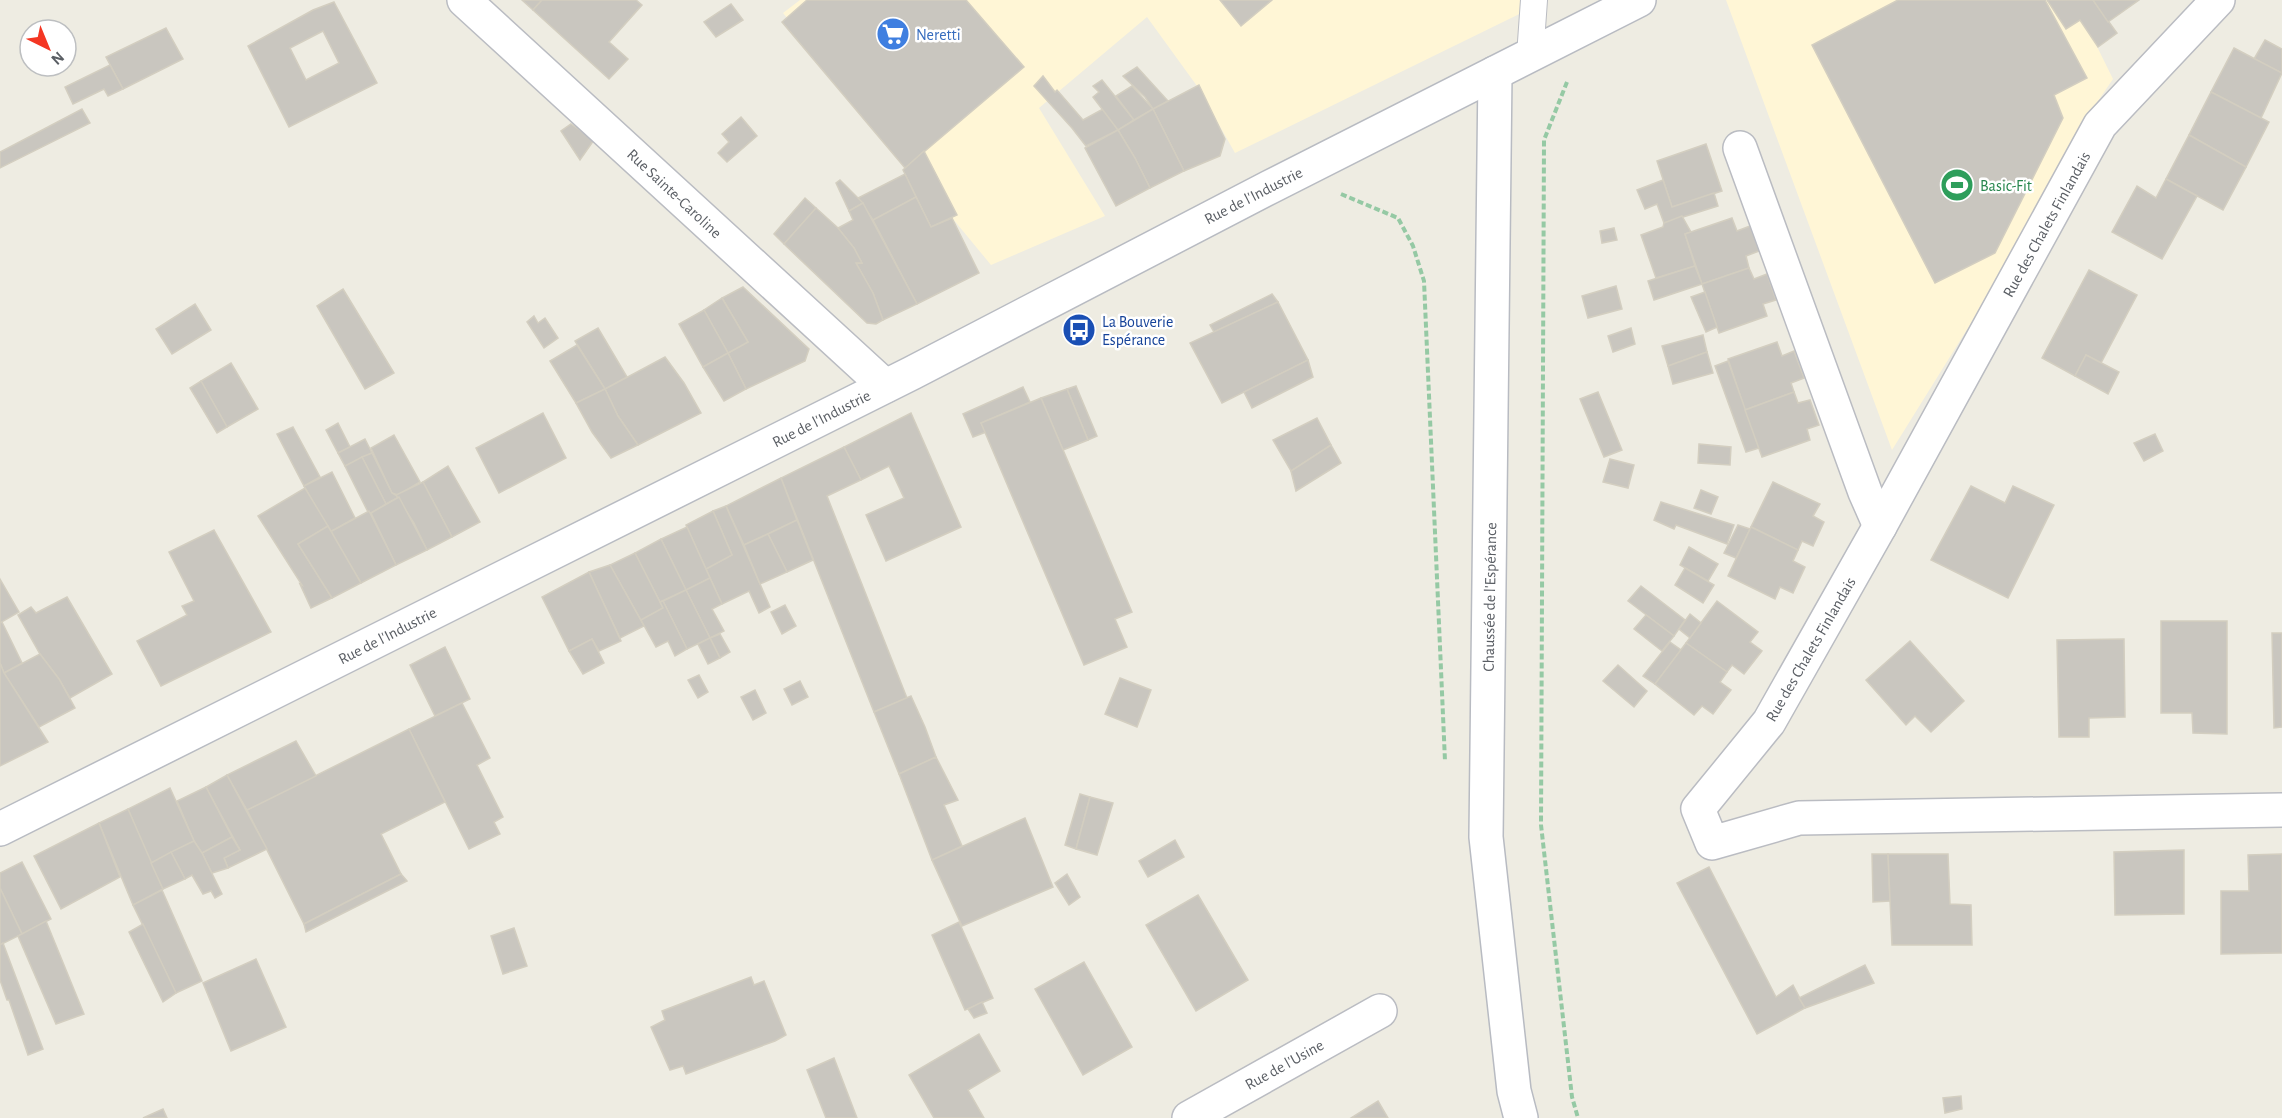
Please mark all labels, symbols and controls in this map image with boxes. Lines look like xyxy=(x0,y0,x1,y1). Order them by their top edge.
supermarket icon: Neretti xyxy=(875,16,911,52)
north arrow xyxy=(18,18,78,78)
place label: Neretti xyxy=(916,27,961,43)
text: N xyxy=(48,49,67,68)
street label: Rue Sainte-Caroline xyxy=(624,146,725,241)
street label: Rue des Chalets Finlandais xyxy=(2000,149,2094,300)
street label: Rue de l'Industrie xyxy=(1202,164,1305,228)
sports icon: Basic-Fit xyxy=(1939,167,1975,203)
place label: Basic-Fit xyxy=(1980,178,2032,194)
bus stop icon: La Bouverie Espérance xyxy=(1061,312,1097,348)
place label: La Bouverie Espérance xyxy=(1102,314,1173,348)
street label: Rue de l'Industrie xyxy=(770,387,873,451)
street label: Chaussée de l'Espérance xyxy=(1481,522,1499,672)
street label: Rue des Chalets Finlandais xyxy=(1763,574,1859,724)
street label: Rue de l'Industrie xyxy=(336,604,439,668)
street label: Rue de l'Usine xyxy=(1243,1037,1326,1093)

